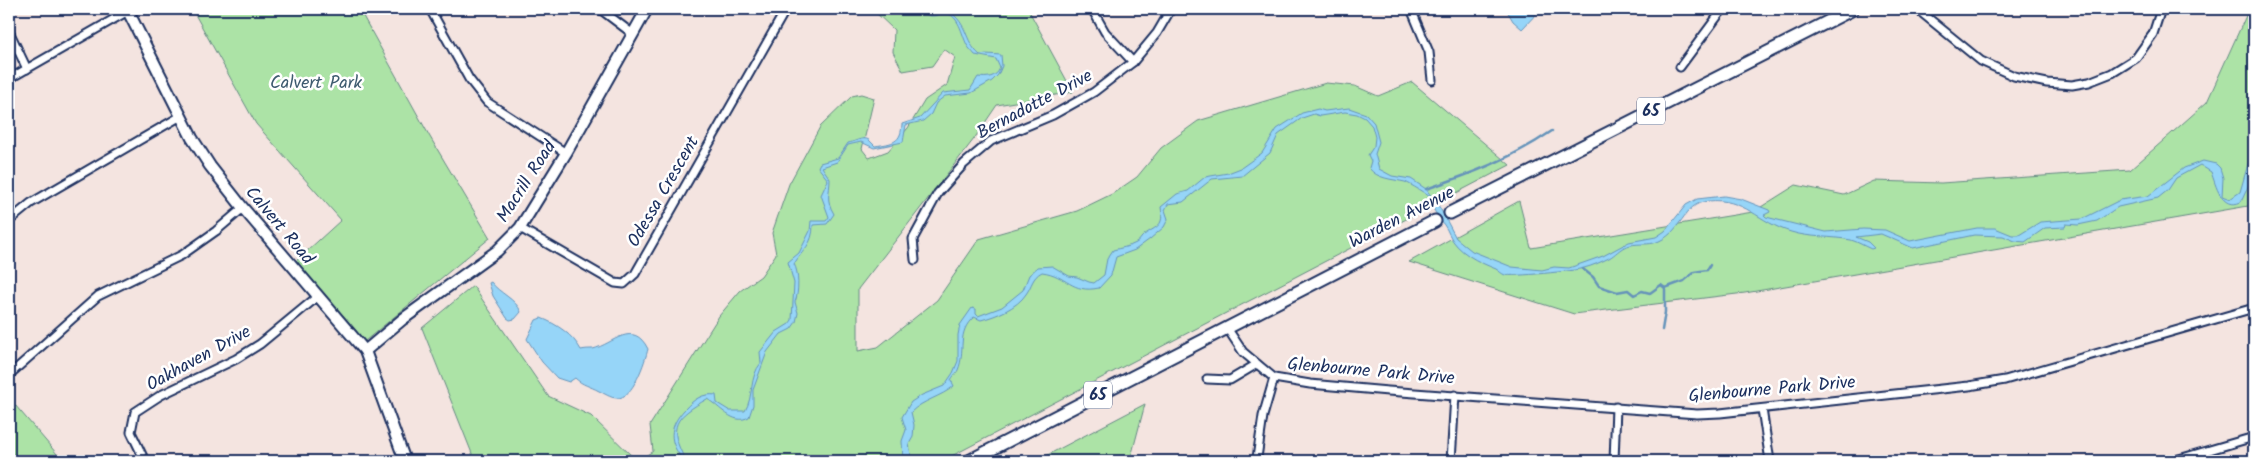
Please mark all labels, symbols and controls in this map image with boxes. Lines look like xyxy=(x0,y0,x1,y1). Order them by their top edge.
street label: Bernadotte Drive xyxy=(972,62,1098,148)
park label: Calvert Park xyxy=(270,69,363,98)
road number: 65 xyxy=(1637,98,1665,124)
street label: Odessa Crescent xyxy=(620,130,708,253)
street label: Macrill Road xyxy=(490,134,565,229)
street label: Warden Avenue xyxy=(1344,179,1460,257)
street label: Calvert Road xyxy=(237,180,321,273)
street label: Oakhaven Drive xyxy=(141,318,257,400)
street label: Glenbourne Park Drive xyxy=(1286,350,1456,394)
street label: Glenbourne Park Drive xyxy=(1687,368,1857,412)
road number: 65 xyxy=(1084,382,1112,408)

